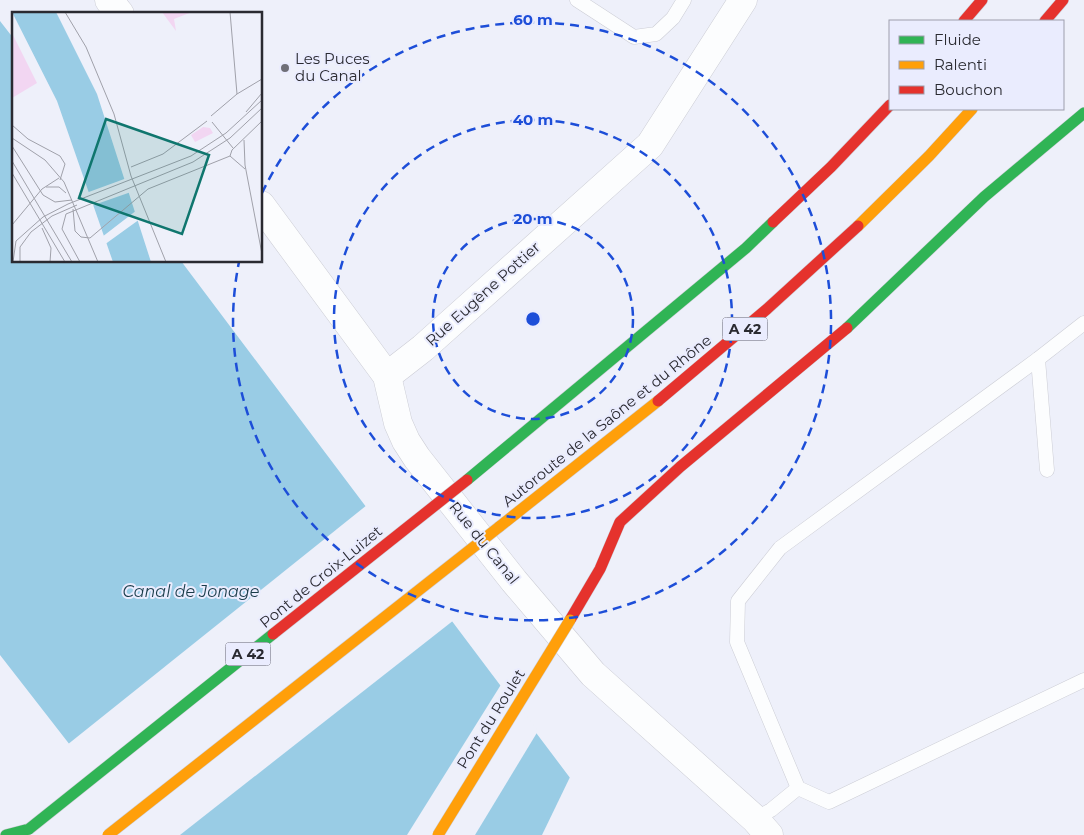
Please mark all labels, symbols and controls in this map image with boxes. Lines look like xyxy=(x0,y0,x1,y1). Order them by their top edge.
text: 60 m xyxy=(513,10,553,29)
inset map xyxy=(12,12,262,262)
legend xyxy=(889,20,1064,110)
text: Fluide xyxy=(934,30,981,49)
place label: Les Puces du Canal xyxy=(295,49,370,85)
text: Ralenti xyxy=(934,55,987,74)
marker: Les Puces du Canal xyxy=(279,62,291,74)
text: Bouchon xyxy=(934,80,1003,99)
text: 40 m xyxy=(513,110,553,129)
text: 20 m xyxy=(513,209,553,228)
street label: Rue Eugène Pottier xyxy=(422,237,544,350)
centre of rings xyxy=(524,310,542,328)
road number: A 42 xyxy=(722,318,768,340)
street label: Autoroute de la Saône et du Rhône xyxy=(498,330,715,511)
street label: Rue du Canal xyxy=(445,498,523,588)
street label: Pont de Croix-Luizet xyxy=(256,521,386,632)
water label: Canal de Jonage xyxy=(123,582,260,601)
road number: A 42 xyxy=(226,642,270,666)
street label: Pont du Roulet xyxy=(452,665,529,772)

